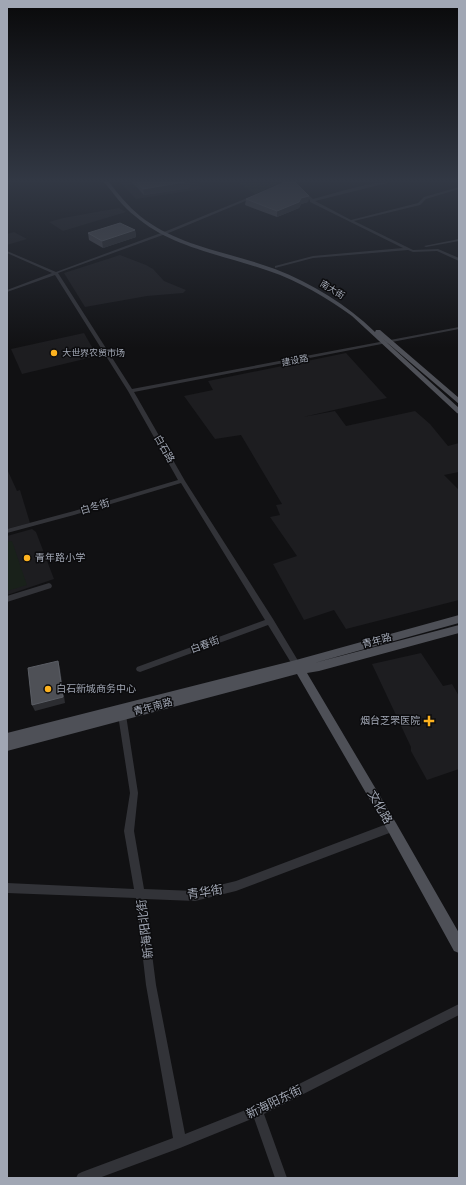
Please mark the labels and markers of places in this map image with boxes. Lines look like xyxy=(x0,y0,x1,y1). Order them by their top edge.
marker: 大世界农贸市场 xyxy=(49,348,59,358)
place label: 大世界农贸市场 xyxy=(62,348,125,359)
place label: 青年路小学 xyxy=(35,552,85,564)
marker: 青年路小学 xyxy=(22,553,32,563)
place label: 白石新城商务中心 xyxy=(56,683,136,695)
marker: 白石新城商务中心 xyxy=(43,684,53,694)
place label: 烟台芝罘医院 xyxy=(360,715,420,727)
marker: 烟台芝罘医院 xyxy=(423,715,435,727)

